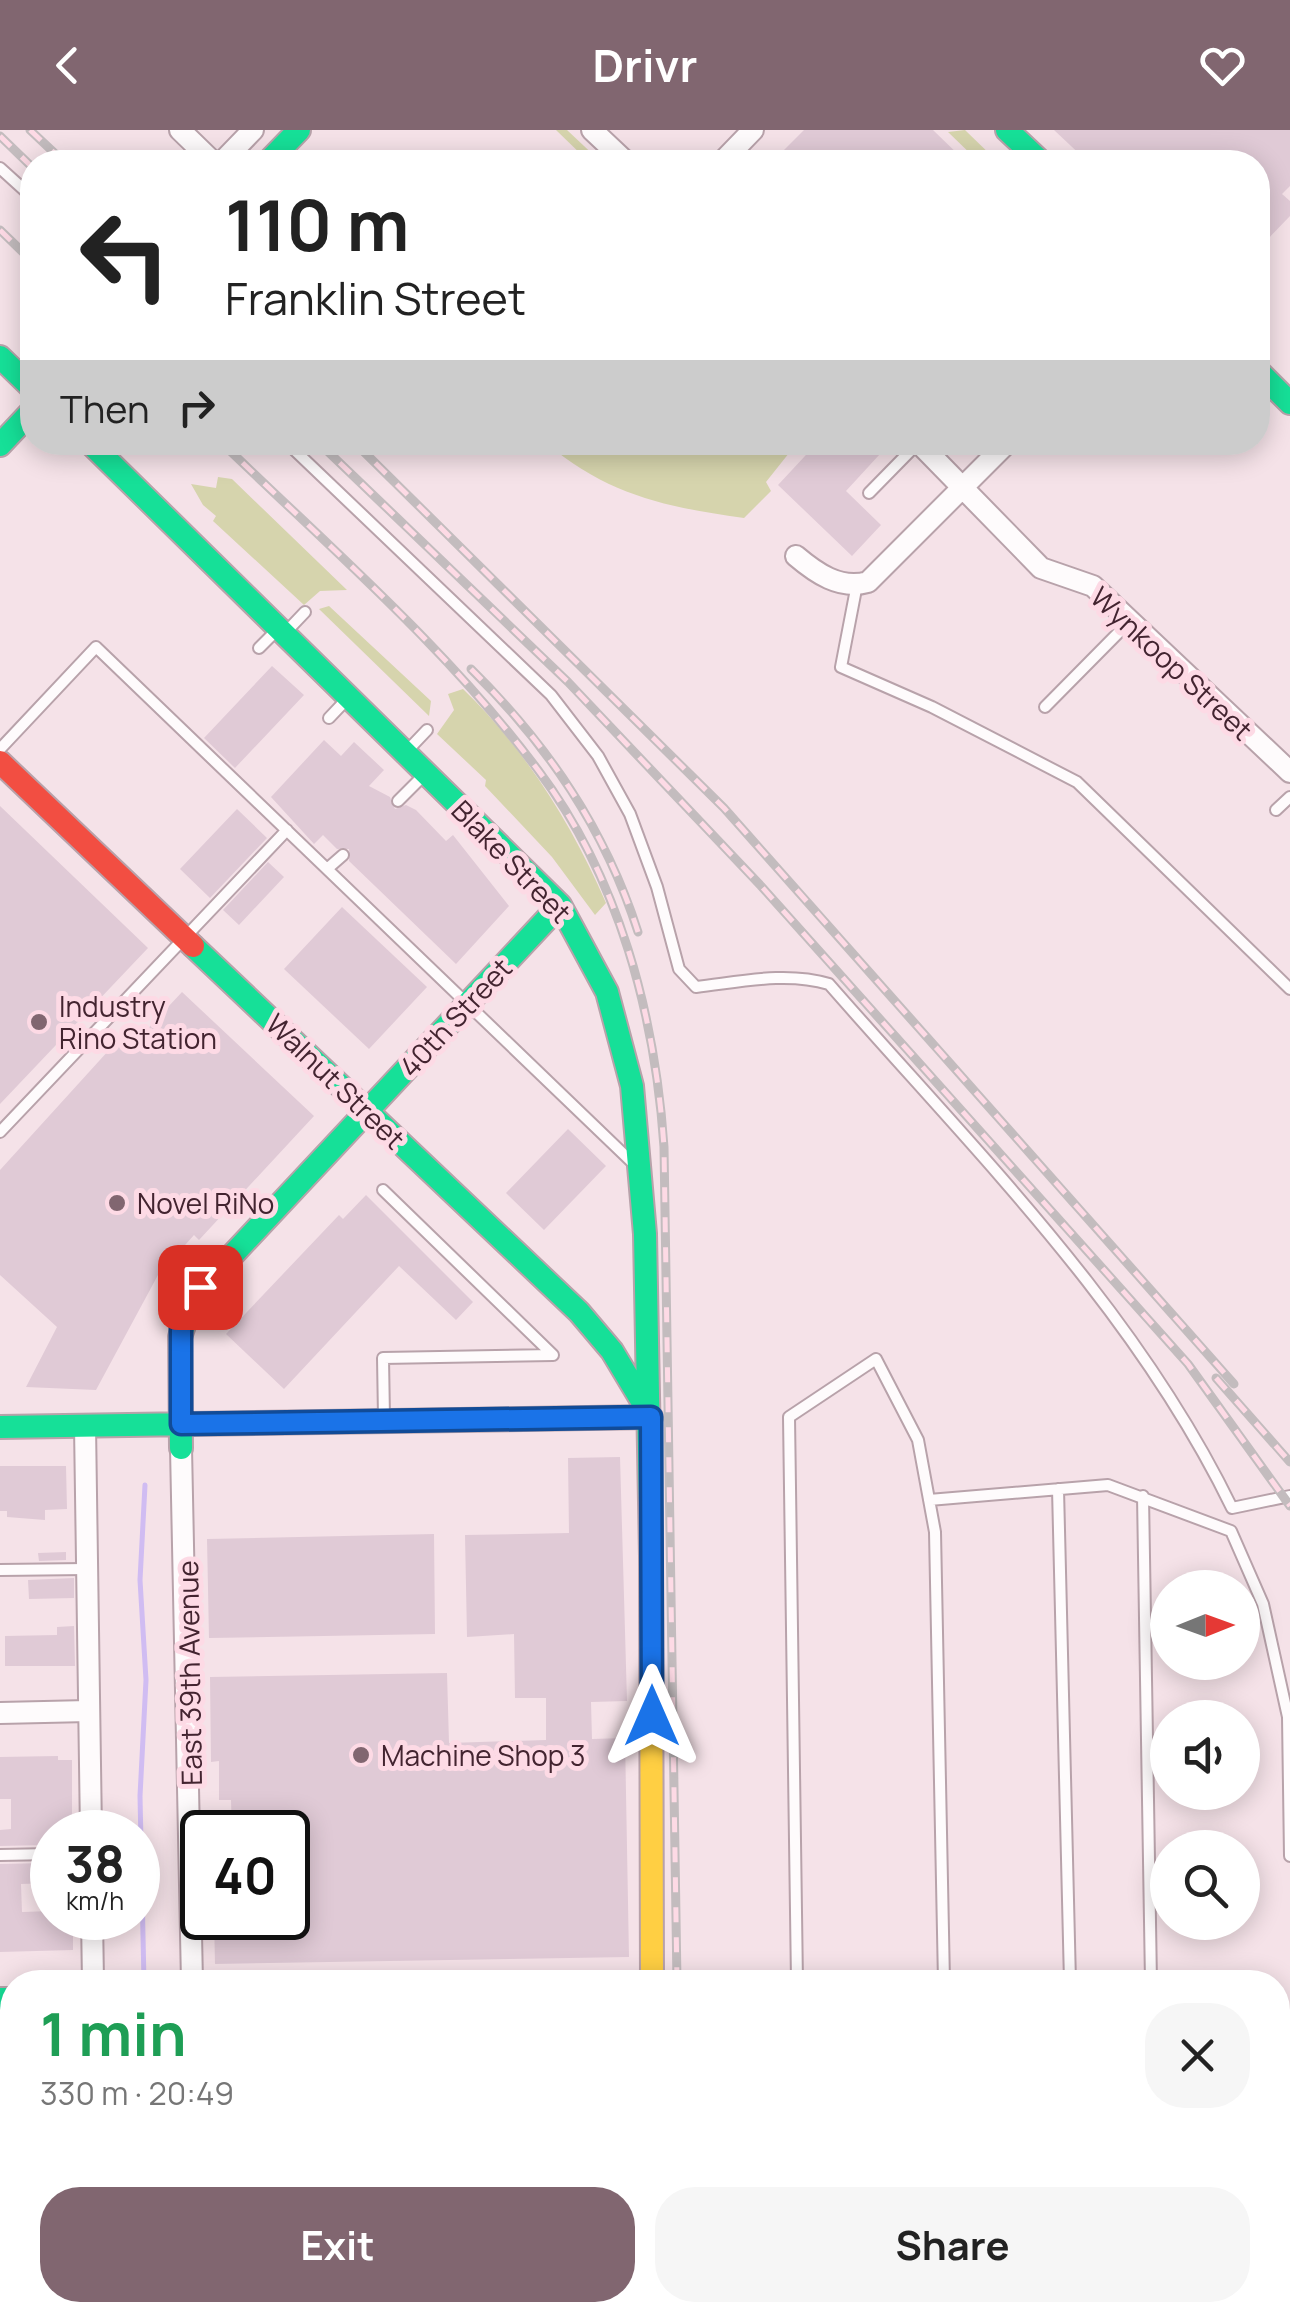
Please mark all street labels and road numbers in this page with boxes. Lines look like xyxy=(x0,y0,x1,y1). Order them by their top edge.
street label: Wynkoop Street xyxy=(1083,578,1261,748)
street label: Blake Street xyxy=(444,791,580,931)
street label: 40th Street xyxy=(390,949,520,1085)
street label: Walnut Street xyxy=(258,1005,414,1157)
street label: East 39th Avenue xyxy=(168,1560,210,1786)

